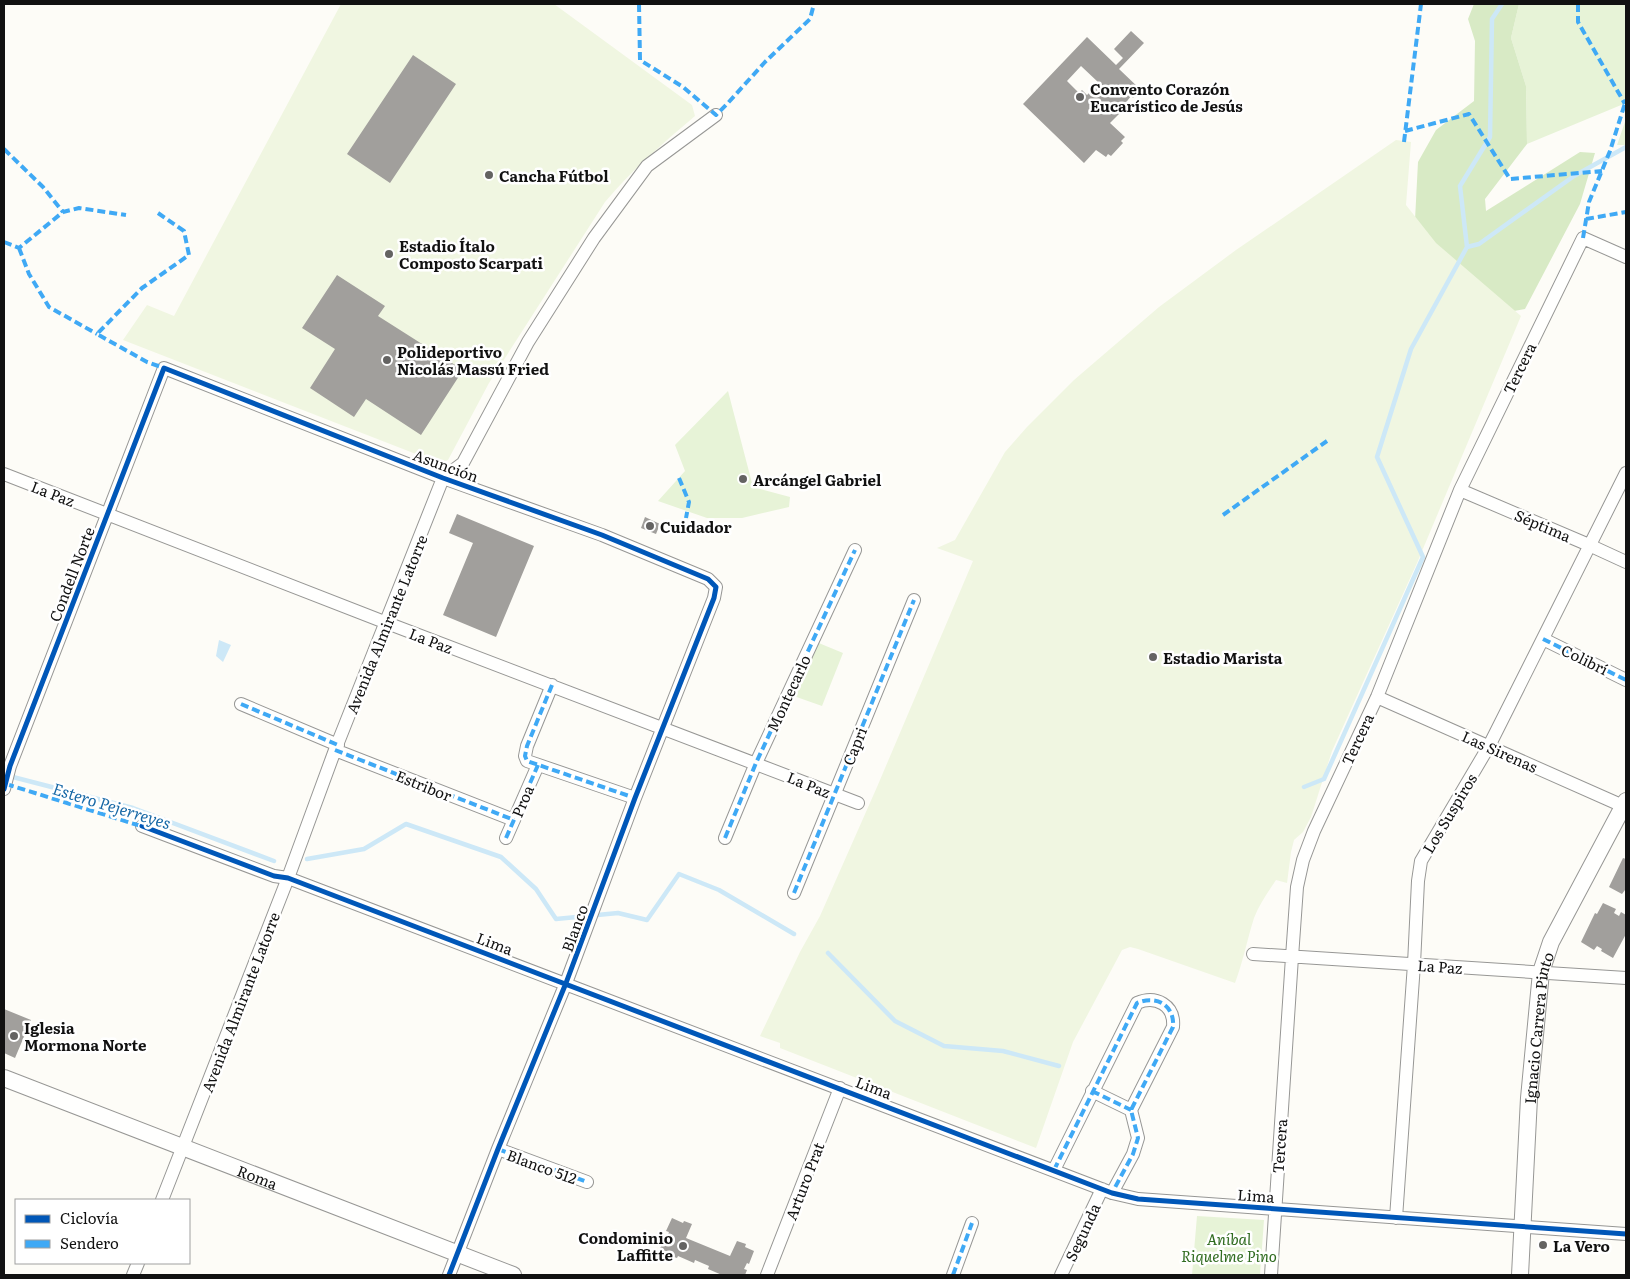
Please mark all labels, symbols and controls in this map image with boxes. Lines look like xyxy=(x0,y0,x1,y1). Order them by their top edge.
place label: Convento Corazón Eucarístico de Jesús xyxy=(1090,77,1243,117)
marker: Convento Corazón Eucarístico de Jesús xyxy=(1074,91,1086,103)
place label: Cancha Fútbol xyxy=(499,164,609,187)
marker: Cancha Fútbol xyxy=(483,169,495,181)
place label: Estadio Ítalo Composto Scarpati xyxy=(399,234,544,274)
marker: Estadio Ítalo Composto Scarpati xyxy=(383,248,395,260)
street label: Tercera xyxy=(1497,337,1542,398)
place label: Polideportivo Nicolás Massú Fried xyxy=(397,340,549,380)
marker: Polideportivo Nicolás Massú Fried xyxy=(381,354,393,366)
street label: Asunción xyxy=(410,443,482,487)
place label: Arcángel Gabriel xyxy=(753,468,882,491)
marker: Arcángel Gabriel xyxy=(737,473,749,485)
street label: La Paz xyxy=(28,474,78,512)
street label: Séptima xyxy=(1511,503,1576,548)
place label: Cuidador xyxy=(660,515,732,538)
marker: Cuidador xyxy=(644,520,656,532)
street label: Condell Norte xyxy=(42,523,100,625)
street label: Avenida Almirante Latorre xyxy=(339,531,433,717)
street label: La Paz xyxy=(406,621,456,659)
street label: Colibrí xyxy=(1558,638,1612,680)
place label: Estadio Marista xyxy=(1163,646,1283,669)
street label: Montecarlo xyxy=(760,651,816,735)
marker: Estadio Marista xyxy=(1147,651,1159,663)
street label: Tercera xyxy=(1335,708,1379,769)
street label: Capri xyxy=(836,723,872,769)
street label: Las Sirenas xyxy=(1459,724,1542,778)
street label: Estribor xyxy=(393,763,455,807)
street label: La Paz xyxy=(784,765,834,803)
street label: Los Suspiros xyxy=(1416,769,1482,857)
water label: Estero Pejerreyes xyxy=(50,776,174,834)
street label: Proa xyxy=(505,781,539,821)
street label: Blanco xyxy=(555,901,593,955)
street label: Avenida Almirante Latorre xyxy=(195,908,285,1095)
street label: Lima xyxy=(474,926,517,961)
street label: Ignacio Carrera Pinto xyxy=(1517,948,1559,1104)
street label: La Paz xyxy=(1417,953,1463,979)
place label: Iglesia Mormona Norte xyxy=(24,1016,147,1056)
marker: Iglesia Mormona Norte xyxy=(8,1030,20,1042)
street label: Lima xyxy=(853,1070,896,1105)
street label: Tercera xyxy=(1266,1117,1292,1174)
street label: Arturo Prat xyxy=(779,1139,829,1223)
street label: Blanco 512 xyxy=(504,1143,581,1189)
street label: Roma xyxy=(234,1158,282,1195)
street label: Lima xyxy=(1237,1182,1276,1208)
street label: Segunda xyxy=(1059,1198,1106,1265)
legend xyxy=(15,1199,190,1264)
text: Ciclovía xyxy=(60,1206,119,1229)
place label: Condominio Laffitte xyxy=(578,1226,674,1266)
park label: Aníbal Riquelme Pino xyxy=(1181,1227,1277,1267)
text: Sendero xyxy=(60,1231,119,1254)
place label: La Vero xyxy=(1553,1234,1610,1257)
marker: La Vero xyxy=(1537,1239,1549,1251)
marker: Condominio Laffitte xyxy=(677,1240,689,1252)

